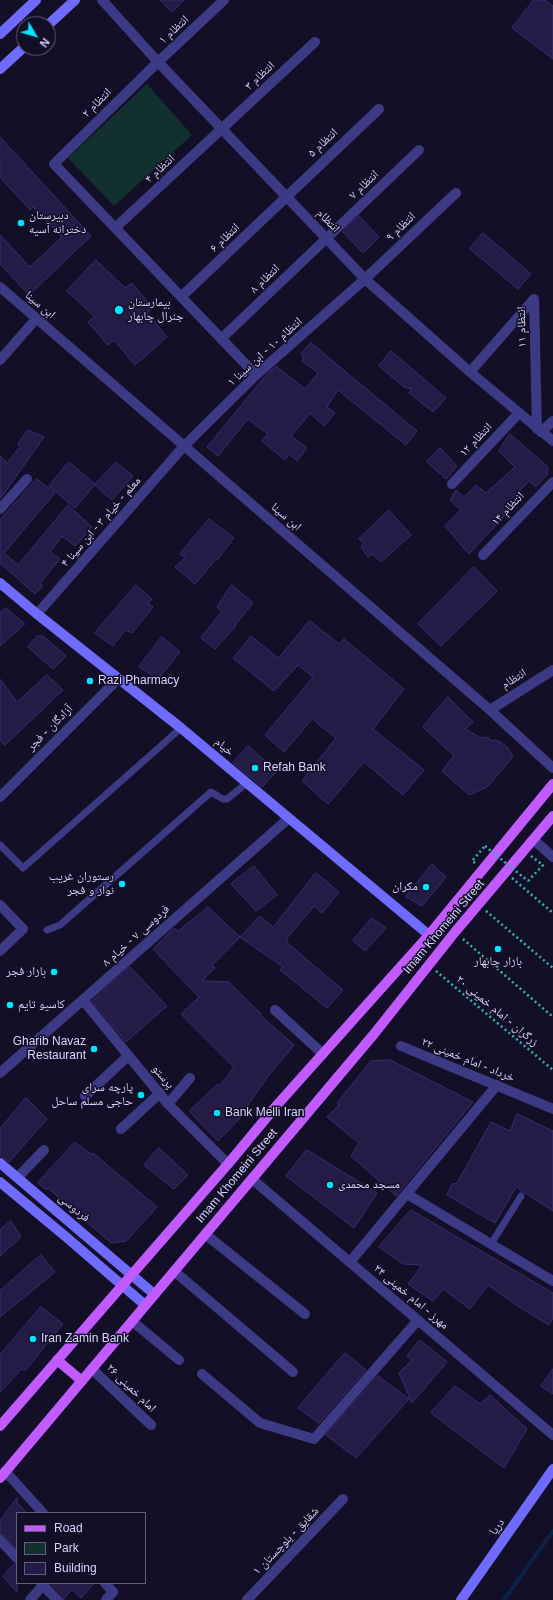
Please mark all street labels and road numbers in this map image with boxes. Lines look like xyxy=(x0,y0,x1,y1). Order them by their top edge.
street label: انتظام ۱ xyxy=(156,13,192,47)
street label: انتظام ۳ xyxy=(242,59,278,93)
street label: انتظام ۲ xyxy=(79,85,115,121)
street label: انتظام ۵ xyxy=(305,126,341,160)
street label: انتظام ۴ xyxy=(142,152,178,186)
street label: انتظام ۷ xyxy=(346,167,382,203)
street label: انتظام xyxy=(313,206,343,236)
street label: انتظام ۹ xyxy=(383,209,419,245)
street label: انتظام ۶ xyxy=(207,220,243,256)
street label: انتظام ۸ xyxy=(247,261,283,297)
street label: ابن سینا xyxy=(22,288,58,322)
street label: انتظام ۱۱ xyxy=(514,306,530,348)
street label: انتظام ۱۰ - ابن سینا ۱ xyxy=(225,315,305,389)
street label: انتظام ۱۲ xyxy=(457,420,495,460)
street label: معلم - خیام ۳ - ابن سینا ۴ xyxy=(58,474,144,570)
street label: انتظام ۱۴ xyxy=(489,489,527,529)
street label: ابن سینا xyxy=(268,500,304,534)
street label: انتظام xyxy=(499,666,529,692)
street label: آزادگان - فجر xyxy=(24,702,76,754)
street label: خیام xyxy=(211,735,237,759)
street label: Imam Khomeini Street xyxy=(400,877,488,977)
street label: فردوسی ۷ - خیام ۸ xyxy=(99,902,173,970)
street label: زرگران - امام خمینی ۲۰ xyxy=(453,972,541,1050)
street label: خرداد - امام خمینی ۲۲ xyxy=(419,1035,517,1085)
street label: پرستو xyxy=(149,1062,177,1092)
street label: Imam Khomeini Street xyxy=(193,1126,281,1226)
street label: فردوسی xyxy=(55,1191,93,1225)
street label: مهرز - امام خمینی ۲۴ xyxy=(371,1261,451,1333)
street label: امام خمینی ۲۶ xyxy=(103,1361,159,1415)
street label: شقایق - بلوچستان ۱ xyxy=(250,1504,322,1578)
street label: دریا xyxy=(486,1516,508,1538)

